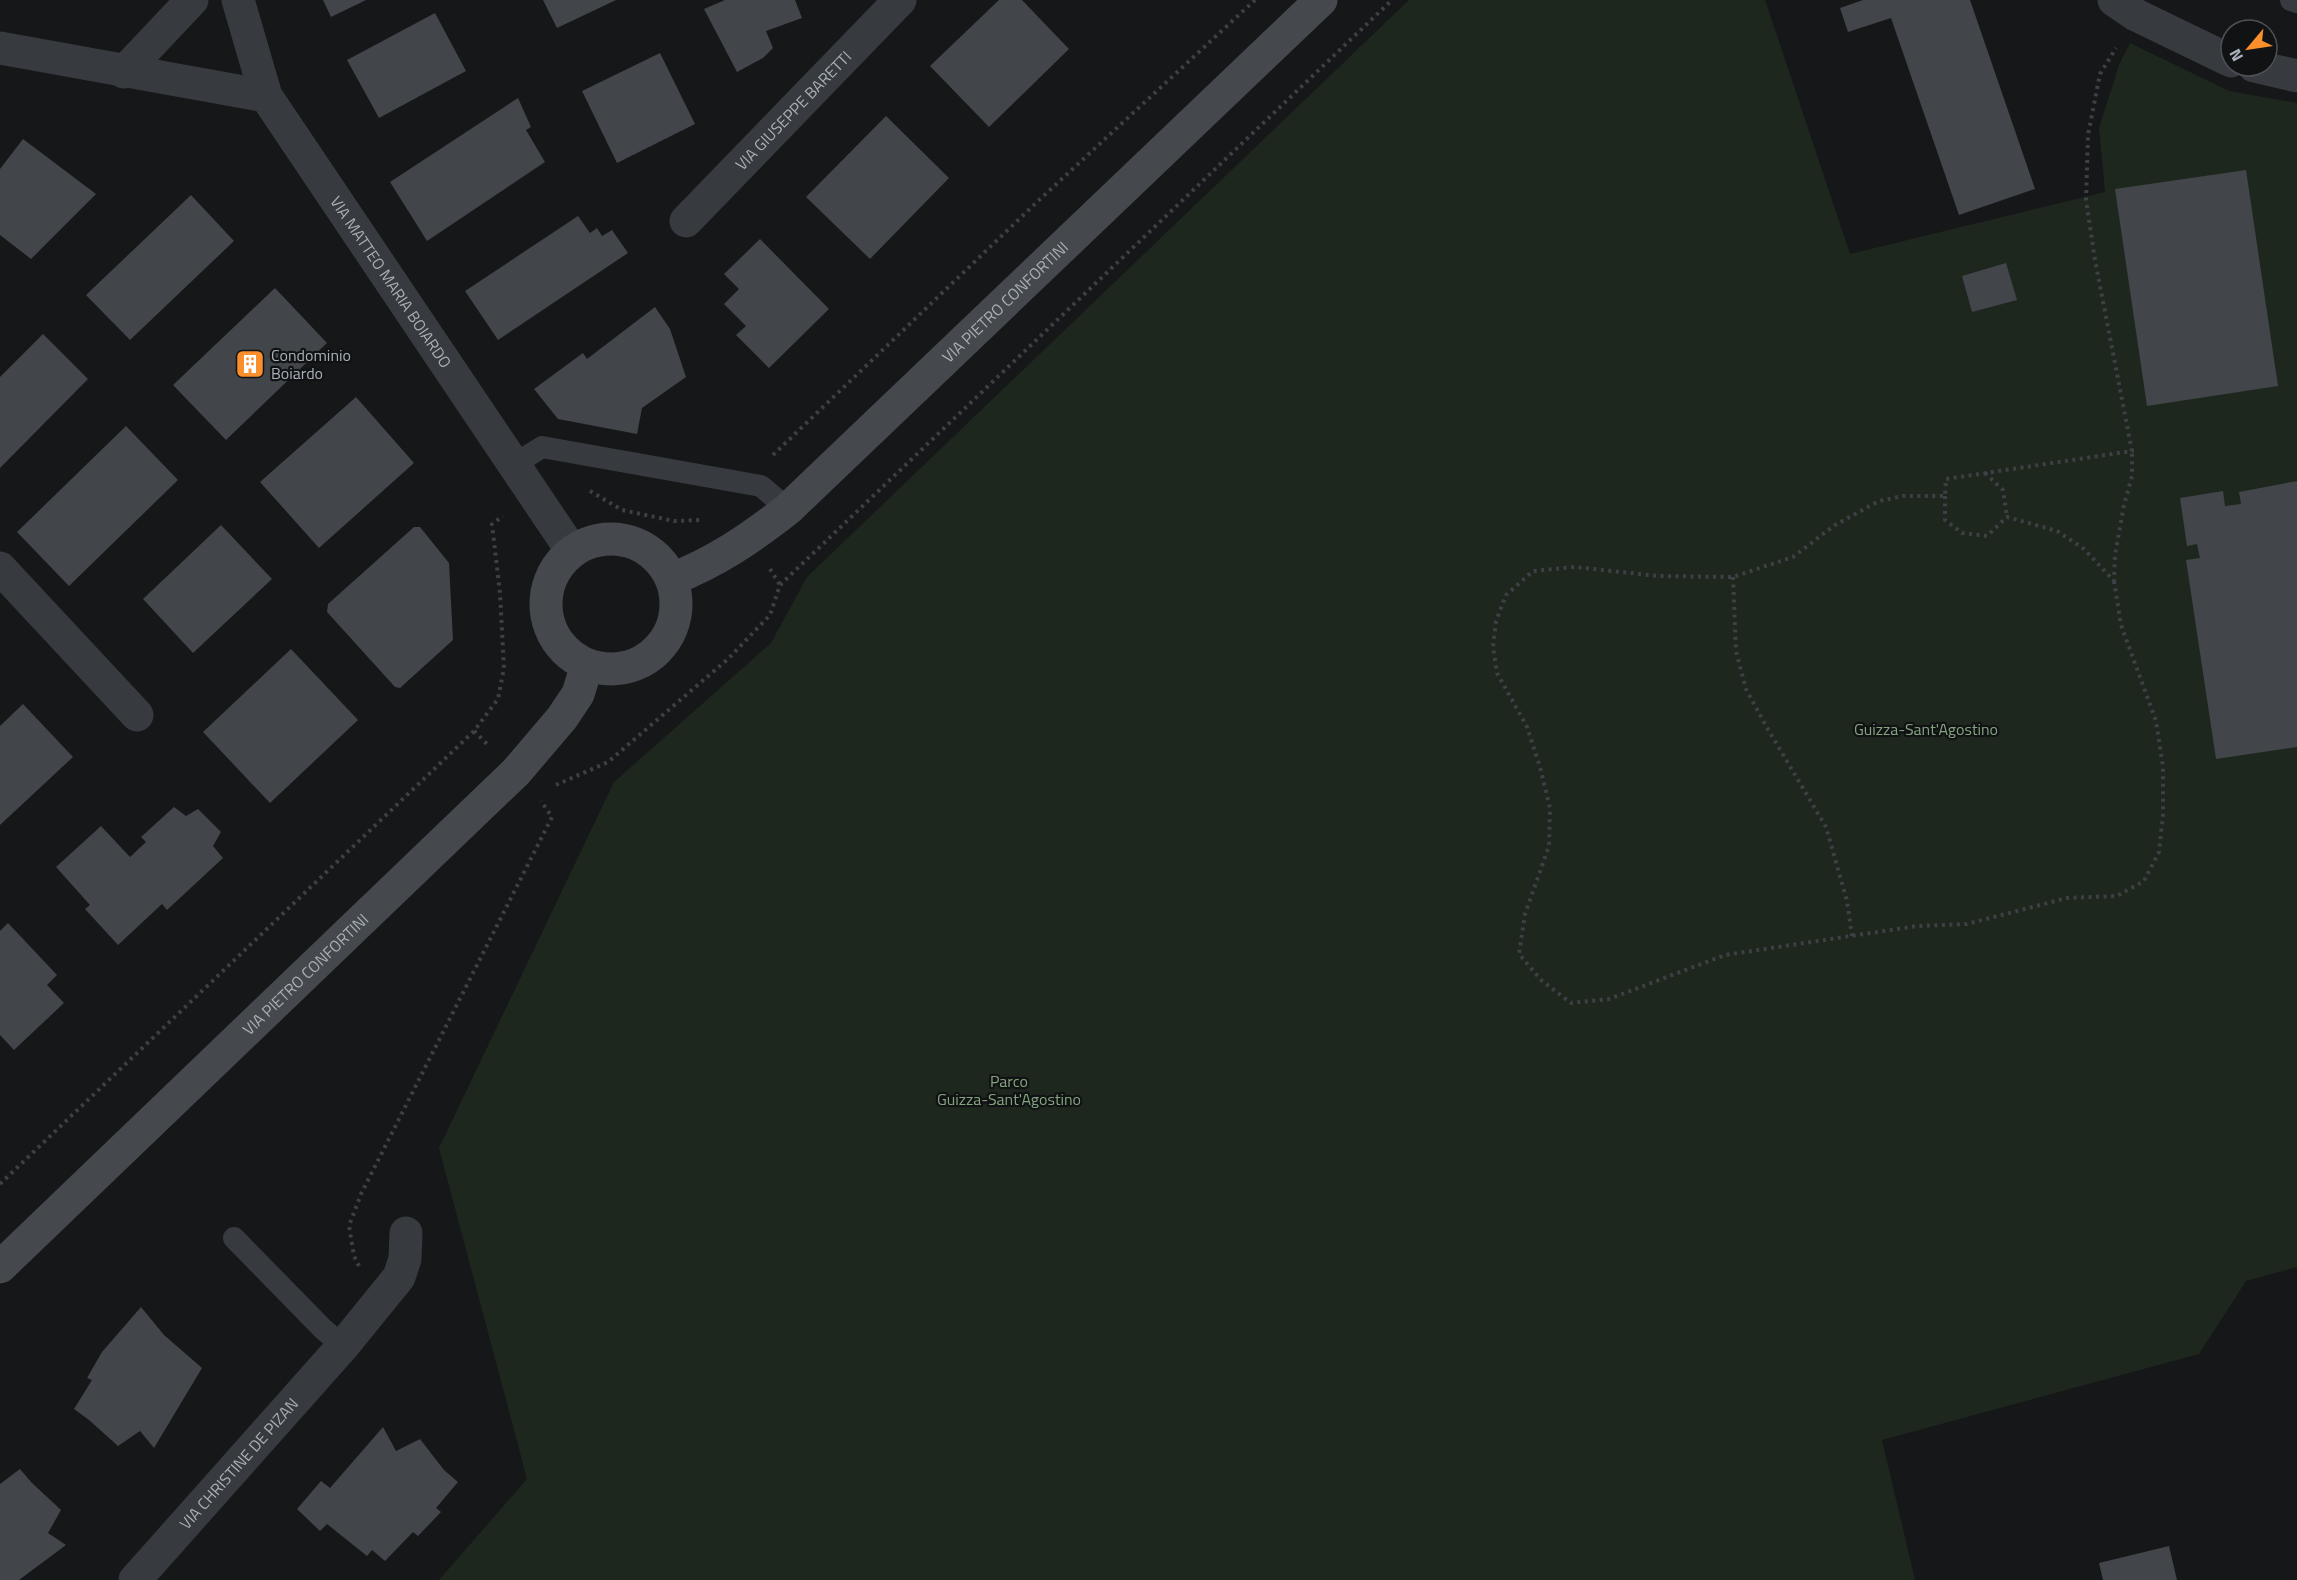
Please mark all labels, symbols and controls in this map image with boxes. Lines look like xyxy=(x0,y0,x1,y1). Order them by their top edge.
north arrow xyxy=(2219,18,2279,78)
street label: VIA GIUSEPPE BARETTI xyxy=(730,45,857,176)
text: N xyxy=(2223,45,2249,66)
street label: VIA MATTEO MARIA BOIARDO xyxy=(324,191,458,373)
street label: VIA PIETRO CONFORTINI xyxy=(936,236,1073,368)
place label: Condominio Boiardo xyxy=(271,343,351,385)
building icon: Condominio Boiardo xyxy=(234,348,266,380)
park label: Guizza-Sant'Agostino xyxy=(1854,717,1998,741)
street label: VIA PIETRO CONFORTINI xyxy=(237,908,374,1040)
park label: Parco Guizza-Sant'Agostino xyxy=(937,1069,1081,1111)
street label: VIA CHRISTINE DE PIZAN xyxy=(174,1392,304,1535)

